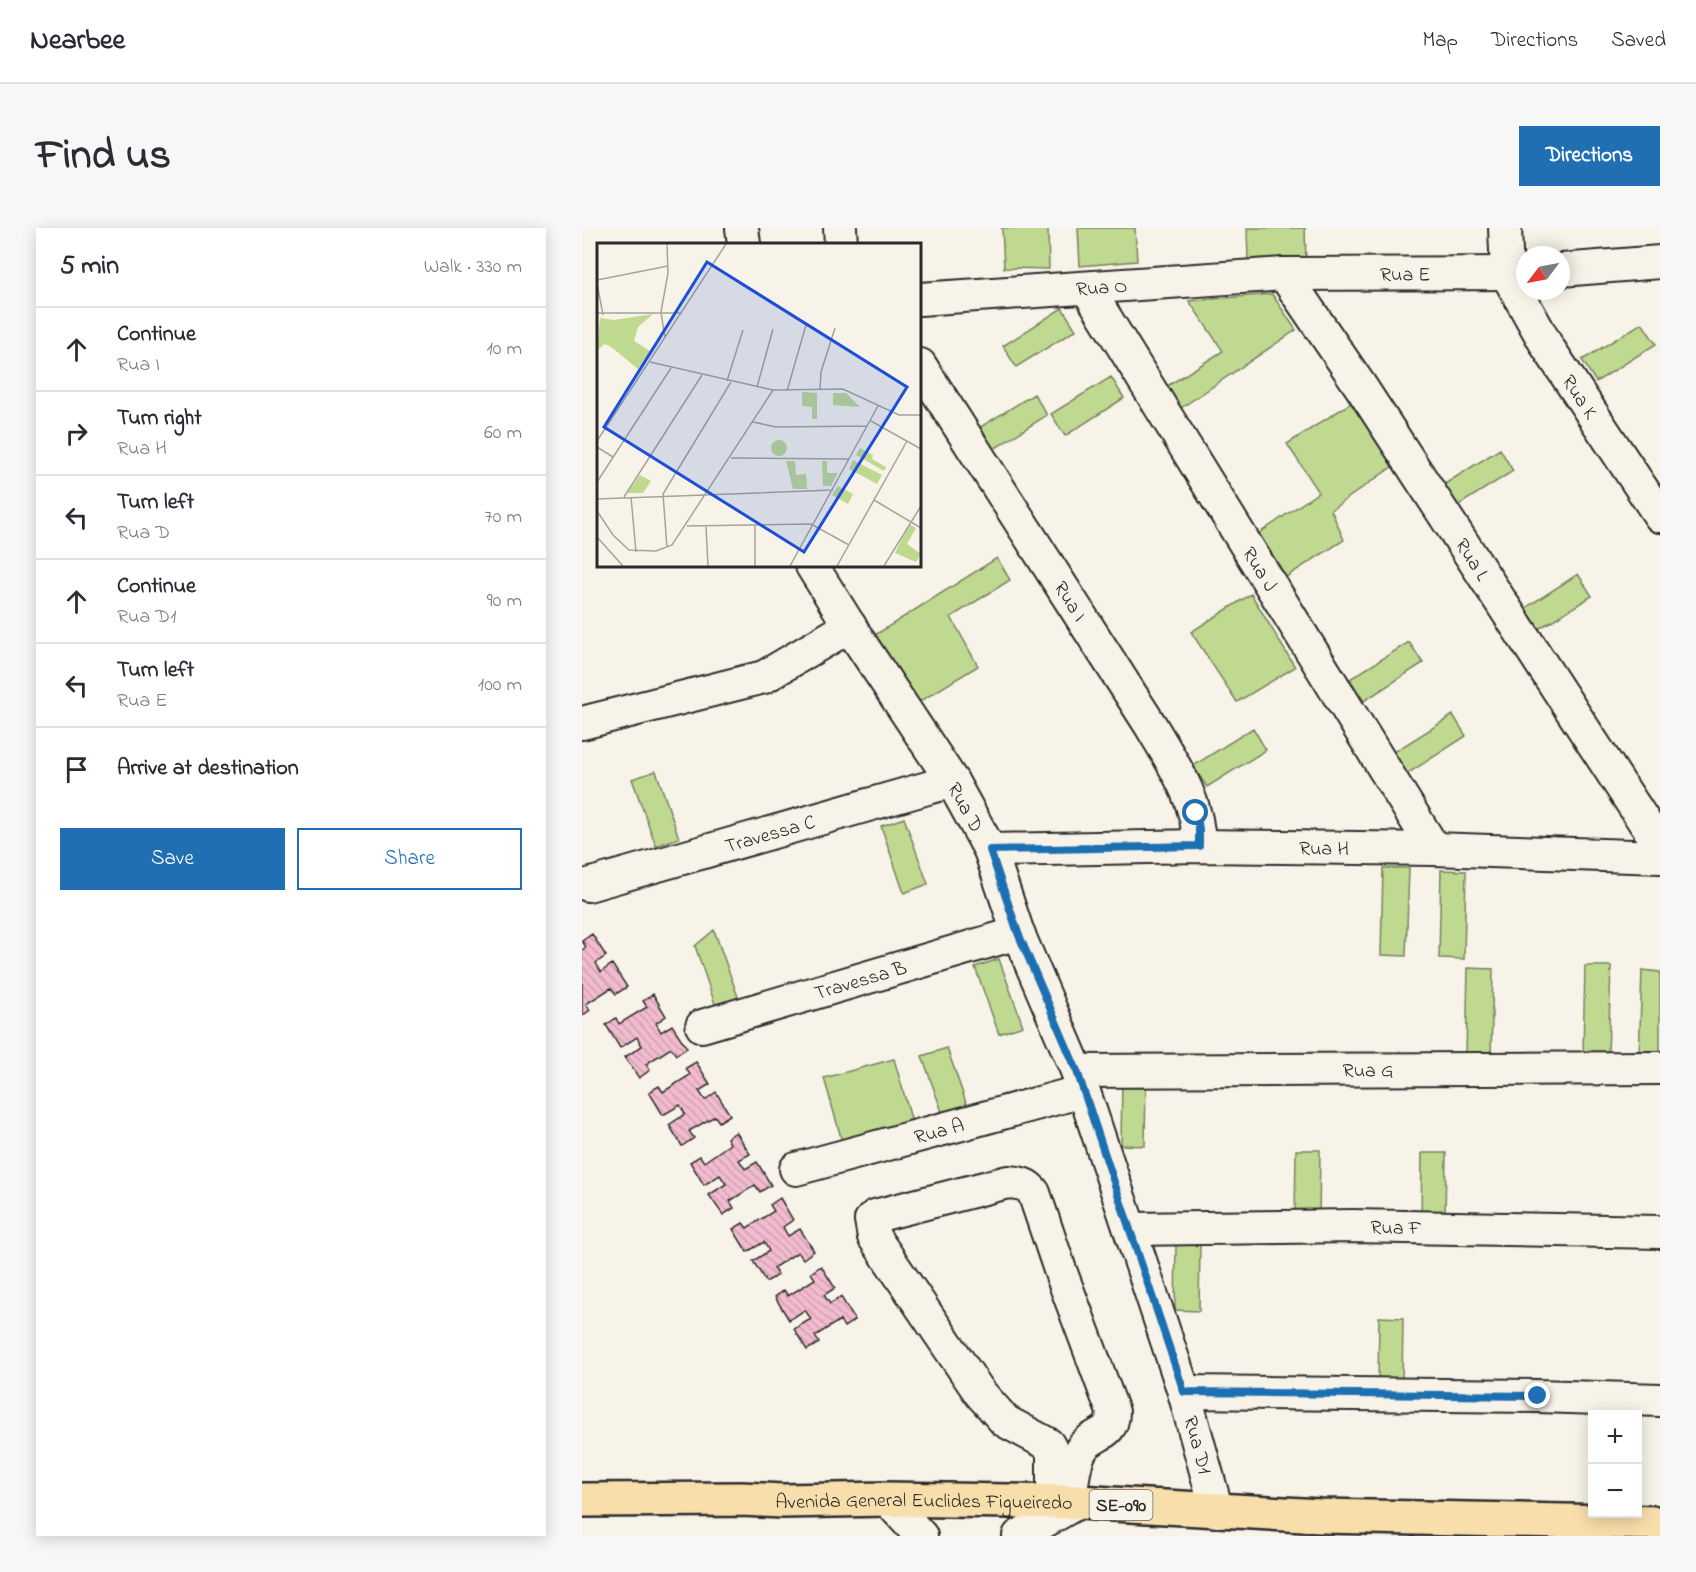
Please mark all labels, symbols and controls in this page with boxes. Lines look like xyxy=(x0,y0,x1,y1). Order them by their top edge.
text: Nearbee xyxy=(30,21,125,62)
text: Map xyxy=(1422,26,1458,56)
text: Directions xyxy=(1491,26,1578,56)
text: Saved xyxy=(1611,26,1666,56)
text: Find us xyxy=(36,126,171,187)
button: Directions xyxy=(1519,126,1660,186)
inset map xyxy=(597,243,921,567)
north arrow xyxy=(1516,246,1570,300)
text: 5 min xyxy=(60,248,119,286)
text: Walk · 330 m xyxy=(424,253,522,282)
street label: Rua E xyxy=(1380,261,1430,291)
street label: Rua O xyxy=(1075,273,1128,305)
text: Continue xyxy=(117,319,196,351)
icon: ahead xyxy=(60,333,93,366)
text: 10 m xyxy=(486,335,522,364)
text: Rua I xyxy=(117,351,160,380)
street label: Rua K xyxy=(1553,370,1604,426)
text: Turn right xyxy=(117,403,202,435)
icon: right xyxy=(60,417,93,450)
text: 60 m xyxy=(484,419,522,448)
text: Rua H xyxy=(117,435,167,464)
text: Turn left xyxy=(117,487,194,519)
icon: left xyxy=(60,501,93,534)
text: 70 m xyxy=(485,503,522,532)
text: Rua D xyxy=(117,519,170,548)
street label: Rua L xyxy=(1446,533,1496,588)
street label: Rua J xyxy=(1234,542,1283,598)
text: Continue xyxy=(117,571,196,603)
street label: Rua I xyxy=(1045,576,1093,628)
icon: ahead xyxy=(60,585,93,618)
text: 90 m xyxy=(487,587,522,616)
text: Rua D1 xyxy=(117,603,176,632)
text: Turn left xyxy=(117,655,194,687)
icon: left xyxy=(60,669,93,702)
text: 100 m xyxy=(478,671,522,700)
text: Rua E xyxy=(117,687,167,716)
icon: arrive xyxy=(60,753,93,786)
text: Arrive at destination xyxy=(117,753,299,785)
street label: Rua D xyxy=(939,778,989,838)
route start xyxy=(1182,799,1208,825)
street label: Travessa C xyxy=(722,809,819,862)
button: Save xyxy=(60,828,285,890)
button: Share xyxy=(297,828,522,890)
street label: Rua H xyxy=(1299,835,1349,865)
street label: Travessa B xyxy=(811,954,911,1009)
street label: Rua G xyxy=(1343,1057,1393,1087)
street label: Rua A xyxy=(911,1112,968,1153)
street label: Rua F xyxy=(1370,1214,1422,1244)
route end xyxy=(1524,1382,1550,1408)
map controls xyxy=(1588,1410,1642,1518)
button: + xyxy=(1588,1410,1642,1464)
street label: Rua D1 xyxy=(1174,1413,1218,1478)
button: − xyxy=(1588,1464,1642,1518)
street label: Avenida General Euclides Figueiredo xyxy=(775,1487,1073,1519)
road number: SE-090 xyxy=(1090,1490,1152,1520)

